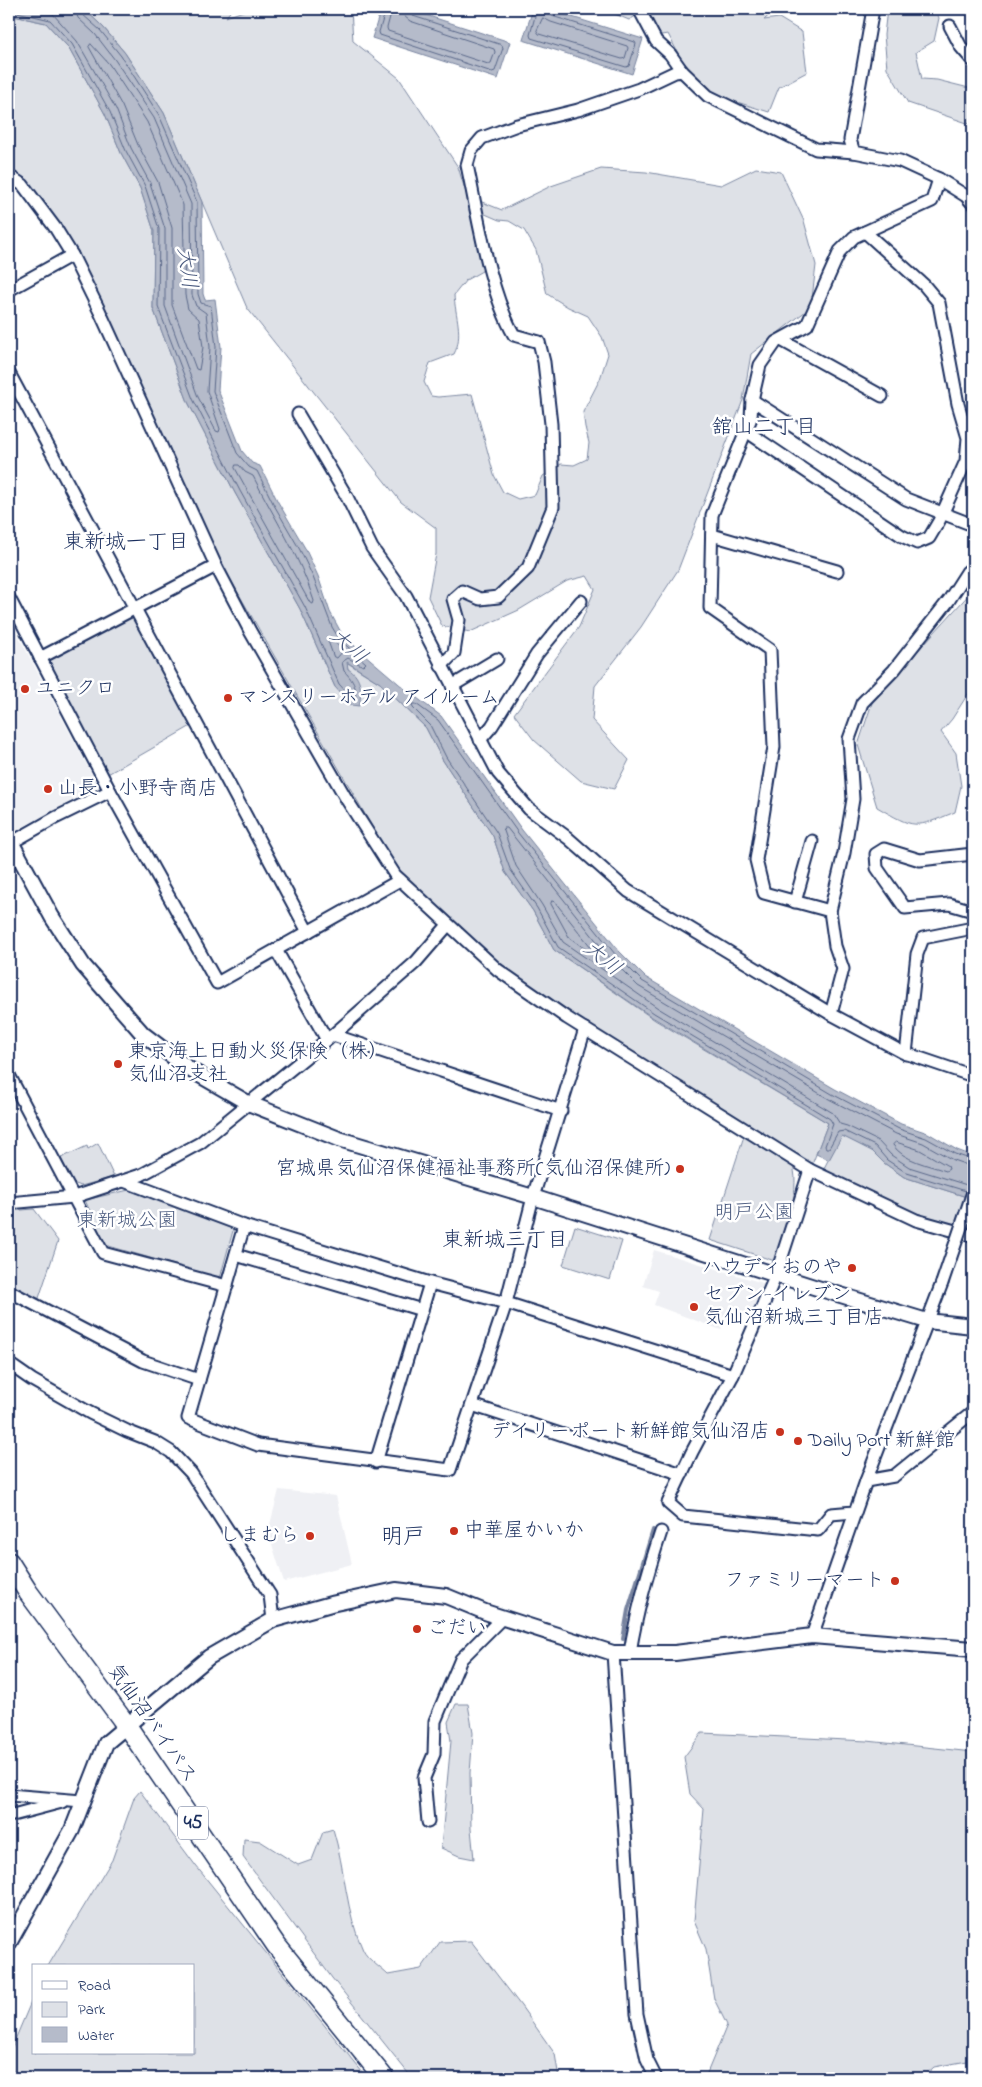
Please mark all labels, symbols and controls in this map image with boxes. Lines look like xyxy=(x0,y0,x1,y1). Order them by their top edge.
water label: 大川 xyxy=(168,245,204,291)
district label: 舘山二丁目 xyxy=(712,413,817,443)
district label: 東新城一丁目 xyxy=(63,528,189,558)
water label: 大川 xyxy=(322,622,374,672)
place label: ユニクロ xyxy=(35,675,115,704)
marker: ユニクロ xyxy=(19,683,31,695)
place label: マンスリーホテル アイルーム xyxy=(238,684,500,713)
marker: マンスリーホテル アイルーム xyxy=(222,692,234,704)
place label: 山長・小野寺商店 xyxy=(58,775,218,804)
marker: 山長・小野寺商店 xyxy=(42,783,54,795)
water label: 大川 xyxy=(576,934,628,984)
place label: 東京海上日動火災保険（株） 気仙沼支社 xyxy=(128,1038,388,1090)
marker: 東京海上日動火災保険（株） 気仙沼支社 xyxy=(112,1058,124,1070)
place label: 宮城県気仙沼保健福祉事務所(気仙沼保健所) xyxy=(276,1155,670,1184)
marker: 宮城県気仙沼保健福祉事務所(気仙沼保健所) xyxy=(674,1163,686,1175)
park label: 明戸公園 xyxy=(714,1199,794,1228)
park label: 東新城公園 xyxy=(77,1207,177,1236)
district label: 東新城三丁目 xyxy=(442,1226,568,1256)
place label: ハウディおのや xyxy=(702,1254,842,1283)
marker: ハウディおのや xyxy=(846,1262,858,1274)
place label: セブン-イレブン 気仙沼新城三丁目店 xyxy=(704,1281,884,1333)
marker: セブン-イレブン 気仙沼新城三丁目店 xyxy=(688,1301,700,1313)
place label: デイリーポート新鮮館気仙沼店 xyxy=(491,1418,770,1447)
marker: デイリーポート新鮮館気仙沼店 xyxy=(774,1426,786,1438)
place label: Daily Port 新鮮館 xyxy=(807,1427,955,1456)
marker: Daily Port 新鮮館 xyxy=(792,1435,804,1447)
place label: 中華屋かいか xyxy=(464,1517,584,1546)
place label: しまむら xyxy=(220,1522,300,1551)
district label: 明戸 xyxy=(381,1522,425,1554)
marker: 中華屋かいか xyxy=(448,1525,460,1537)
marker: しまむら xyxy=(304,1530,316,1542)
place label: ファミリーマート xyxy=(725,1567,885,1596)
marker: ファミリーマート xyxy=(889,1575,901,1587)
place label: ごだい xyxy=(427,1615,487,1644)
marker: ごだい xyxy=(411,1623,423,1635)
street label: 気仙沼バイパス xyxy=(99,1659,203,1789)
road number: 45 xyxy=(178,1806,208,1840)
legend xyxy=(32,1964,195,2054)
text: Road xyxy=(78,1975,111,1997)
text: Park xyxy=(78,1999,106,2021)
text: Water xyxy=(78,2025,114,2047)

